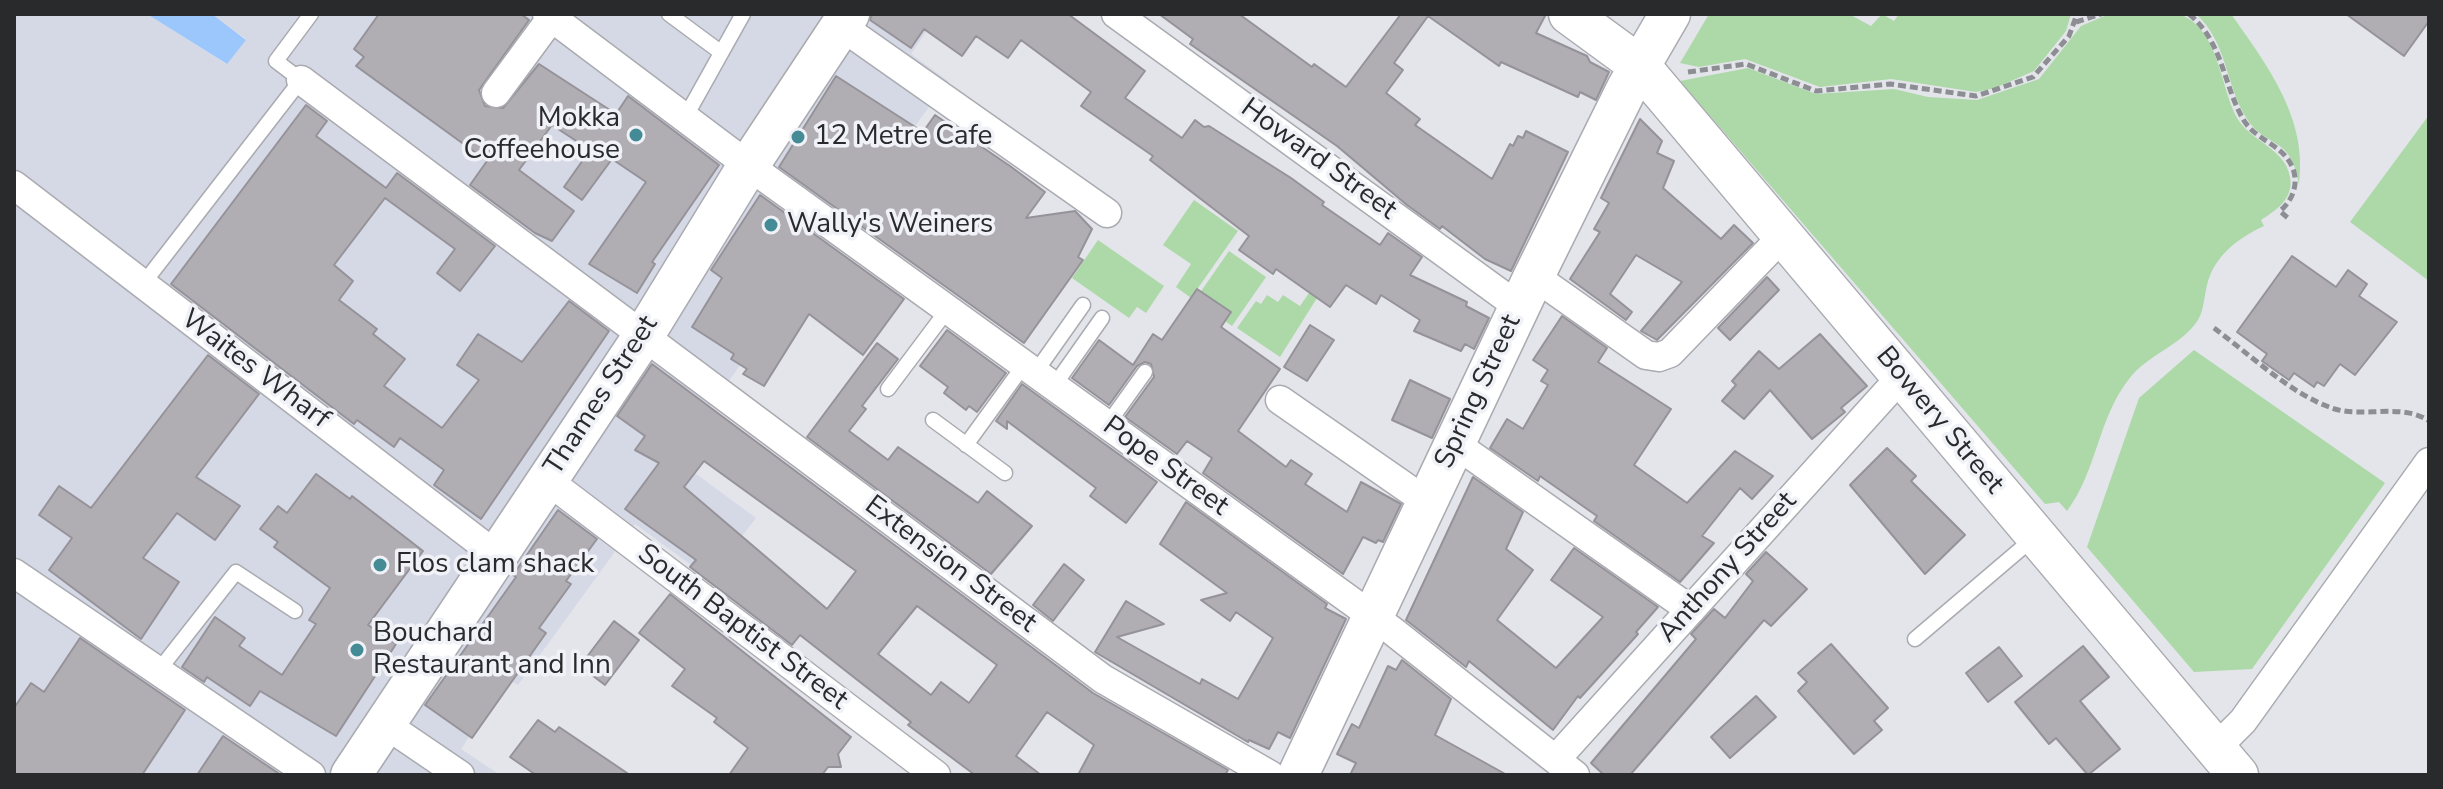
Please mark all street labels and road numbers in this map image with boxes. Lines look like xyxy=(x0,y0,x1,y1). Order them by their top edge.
street label: Howard Street xyxy=(1233,92,1403,228)
street label: Waites Wharf xyxy=(174,303,336,437)
street label: Thames Street xyxy=(538,310,666,482)
street label: Spring Street xyxy=(1429,310,1529,474)
street label: Bowery Street xyxy=(1868,341,2010,501)
street label: Pope Street xyxy=(1095,410,1235,524)
street label: Anthony Street xyxy=(1652,486,1804,650)
street label: Extension Street xyxy=(857,489,1043,641)
street label: South Baptist Street xyxy=(630,538,854,718)

